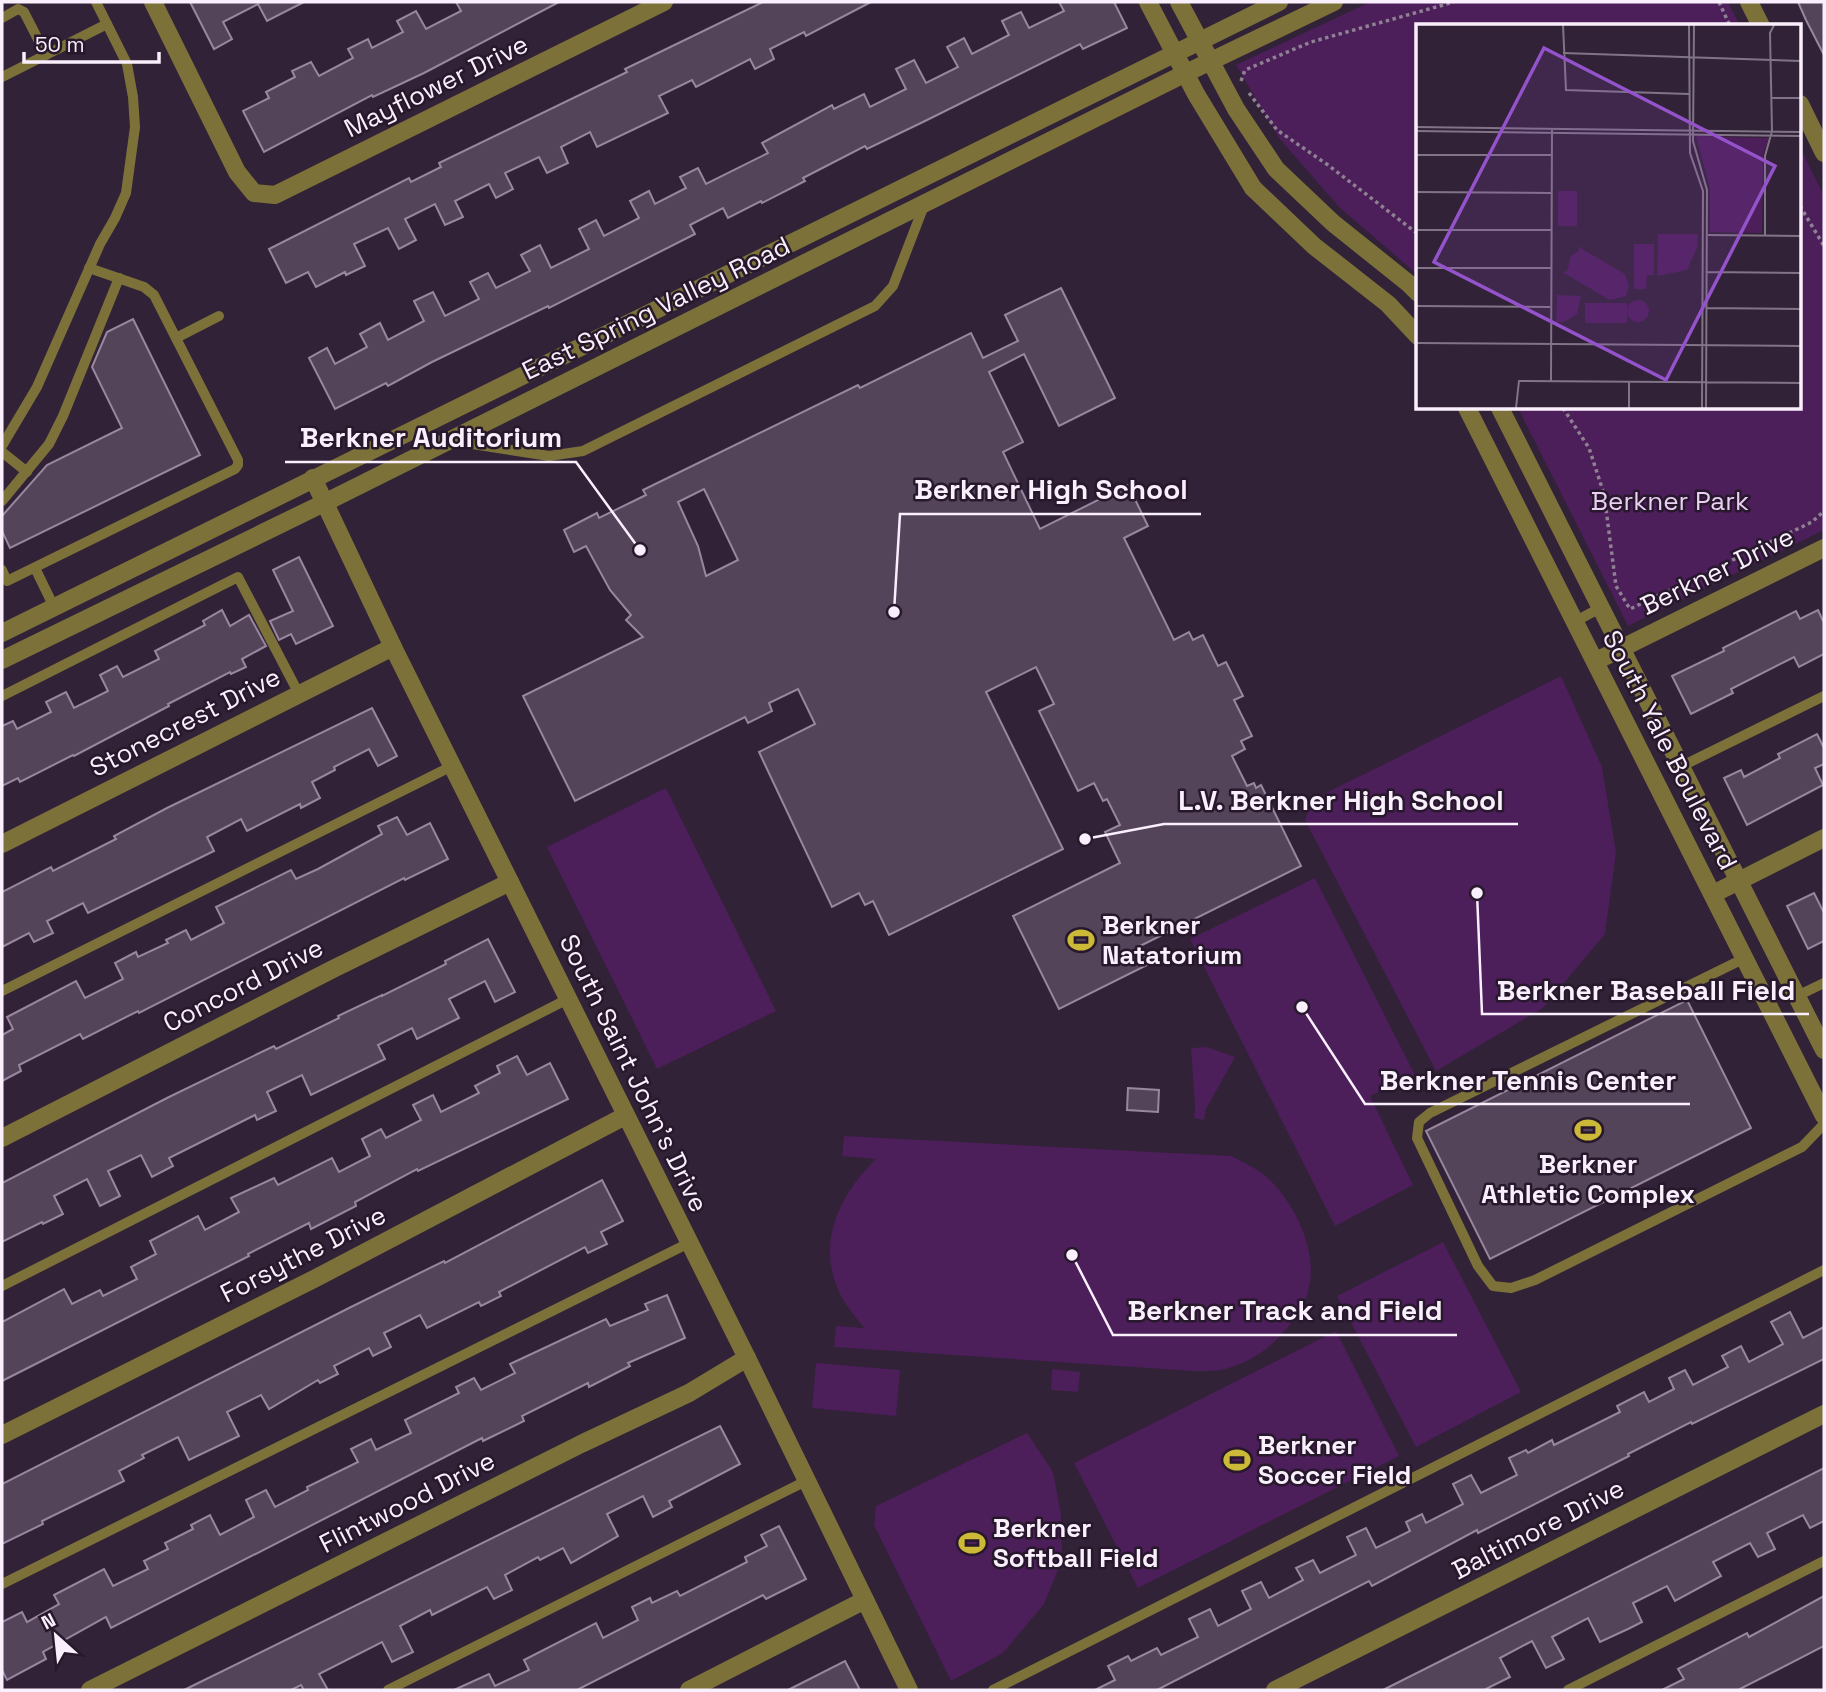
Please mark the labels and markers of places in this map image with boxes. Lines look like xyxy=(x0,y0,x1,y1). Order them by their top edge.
callout: Berkner Auditorium xyxy=(285,413,576,462)
callout: Berkner High School xyxy=(900,465,1201,514)
callout: L.V. Berkner High School xyxy=(1164,775,1518,824)
place label: Berkner Natatorium xyxy=(1102,908,1242,972)
sports icon: Berkner Natatorium xyxy=(1066,925,1096,955)
callout: Berkner Baseball Field xyxy=(1482,965,1809,1014)
callout: Berkner Tennis Center xyxy=(1365,1055,1690,1104)
sports icon: Berkner Athletic Complex xyxy=(1573,1115,1603,1145)
place label: Berkner Athletic Complex xyxy=(1481,1147,1695,1211)
callout: Berkner Track and Field xyxy=(1113,1286,1457,1335)
place label: Berkner Soccer Field xyxy=(1258,1428,1411,1492)
sports icon: Berkner Soccer Field xyxy=(1222,1445,1252,1475)
place label: Berkner Softball Field xyxy=(993,1511,1159,1575)
sports icon: Berkner Softball Field xyxy=(957,1528,987,1558)

